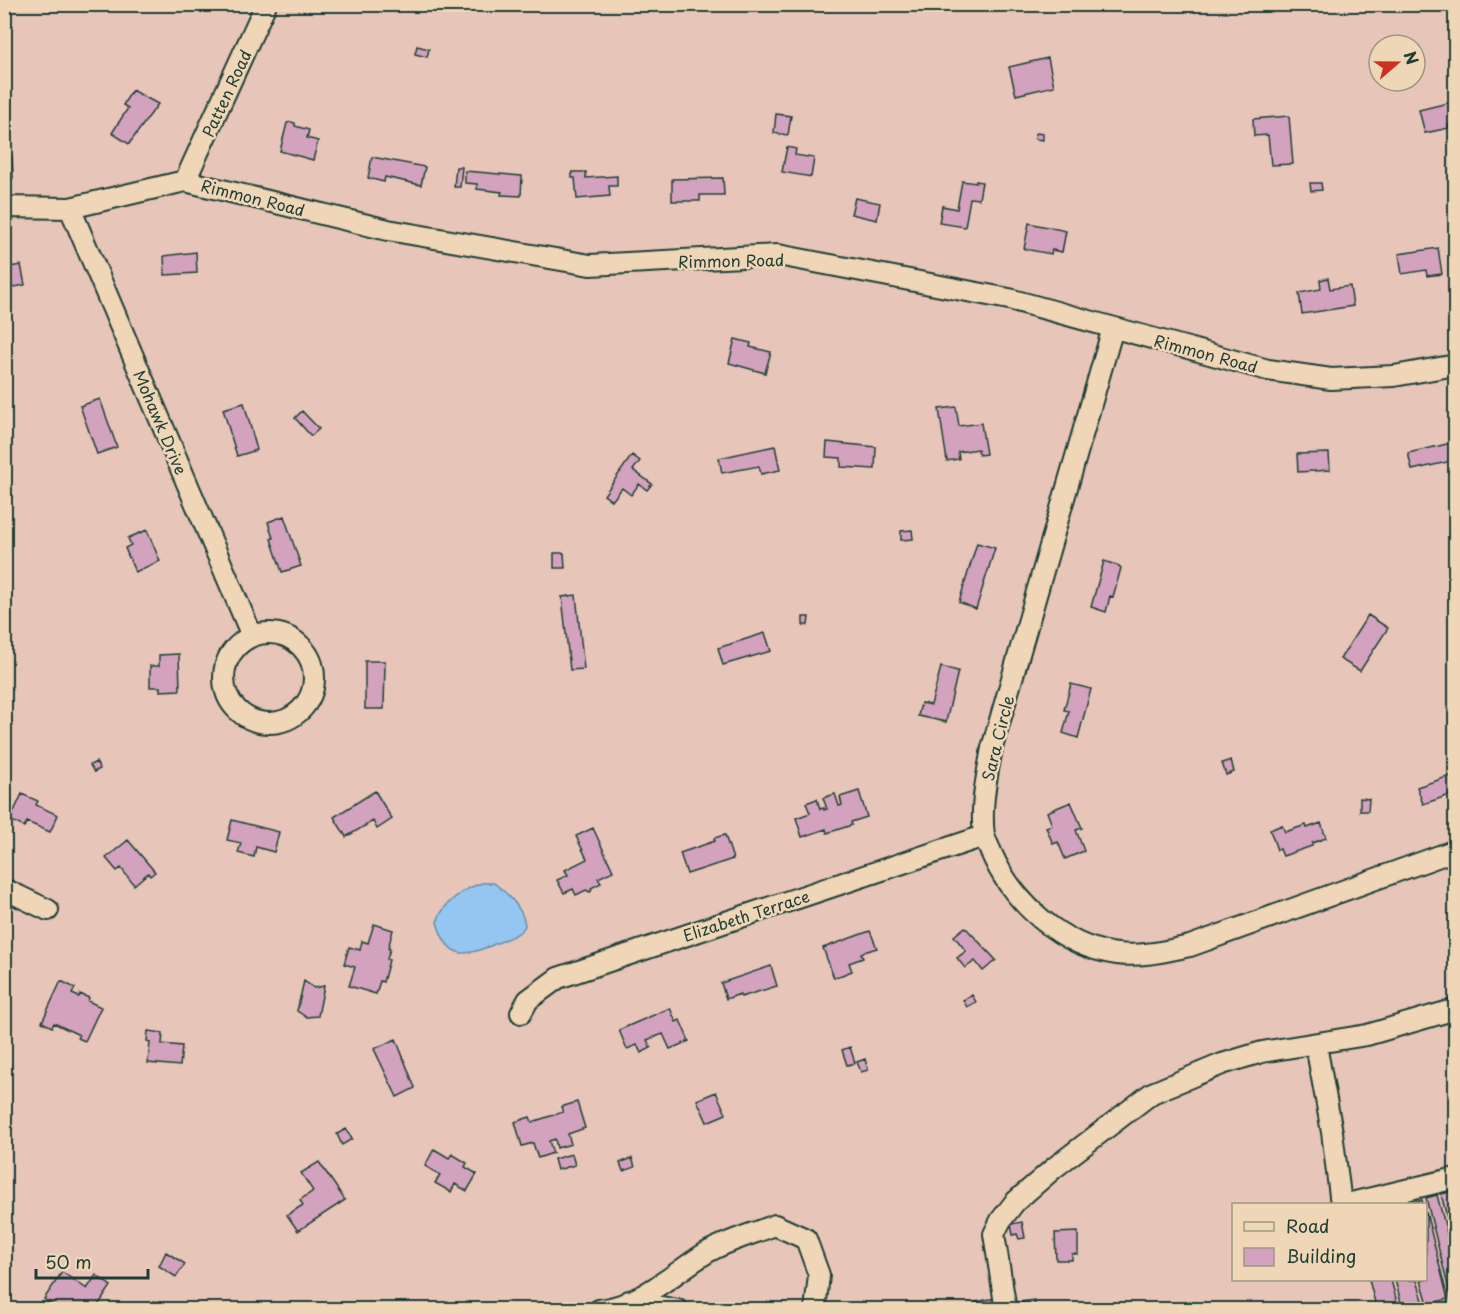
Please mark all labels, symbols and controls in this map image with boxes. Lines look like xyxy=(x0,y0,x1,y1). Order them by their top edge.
north arrow xyxy=(1367,33,1427,93)
street label: Patten Road xyxy=(195,45,257,141)
text: N xyxy=(1399,47,1425,68)
street label: Rimmon Road xyxy=(198,172,308,222)
street label: Rimmon Road xyxy=(678,247,784,273)
street label: Rimmon Road xyxy=(1152,328,1260,378)
street label: Mohawk Drive xyxy=(128,366,194,478)
street label: Sara Circle xyxy=(975,693,1019,783)
street label: Elizabeth Terrace xyxy=(680,883,812,947)
legend xyxy=(1232,1203,1427,1281)
text: Road xyxy=(1286,1212,1330,1239)
scale bar xyxy=(36,1242,148,1280)
text: Building xyxy=(1286,1242,1356,1269)
text: 50 m xyxy=(45,1248,92,1275)

